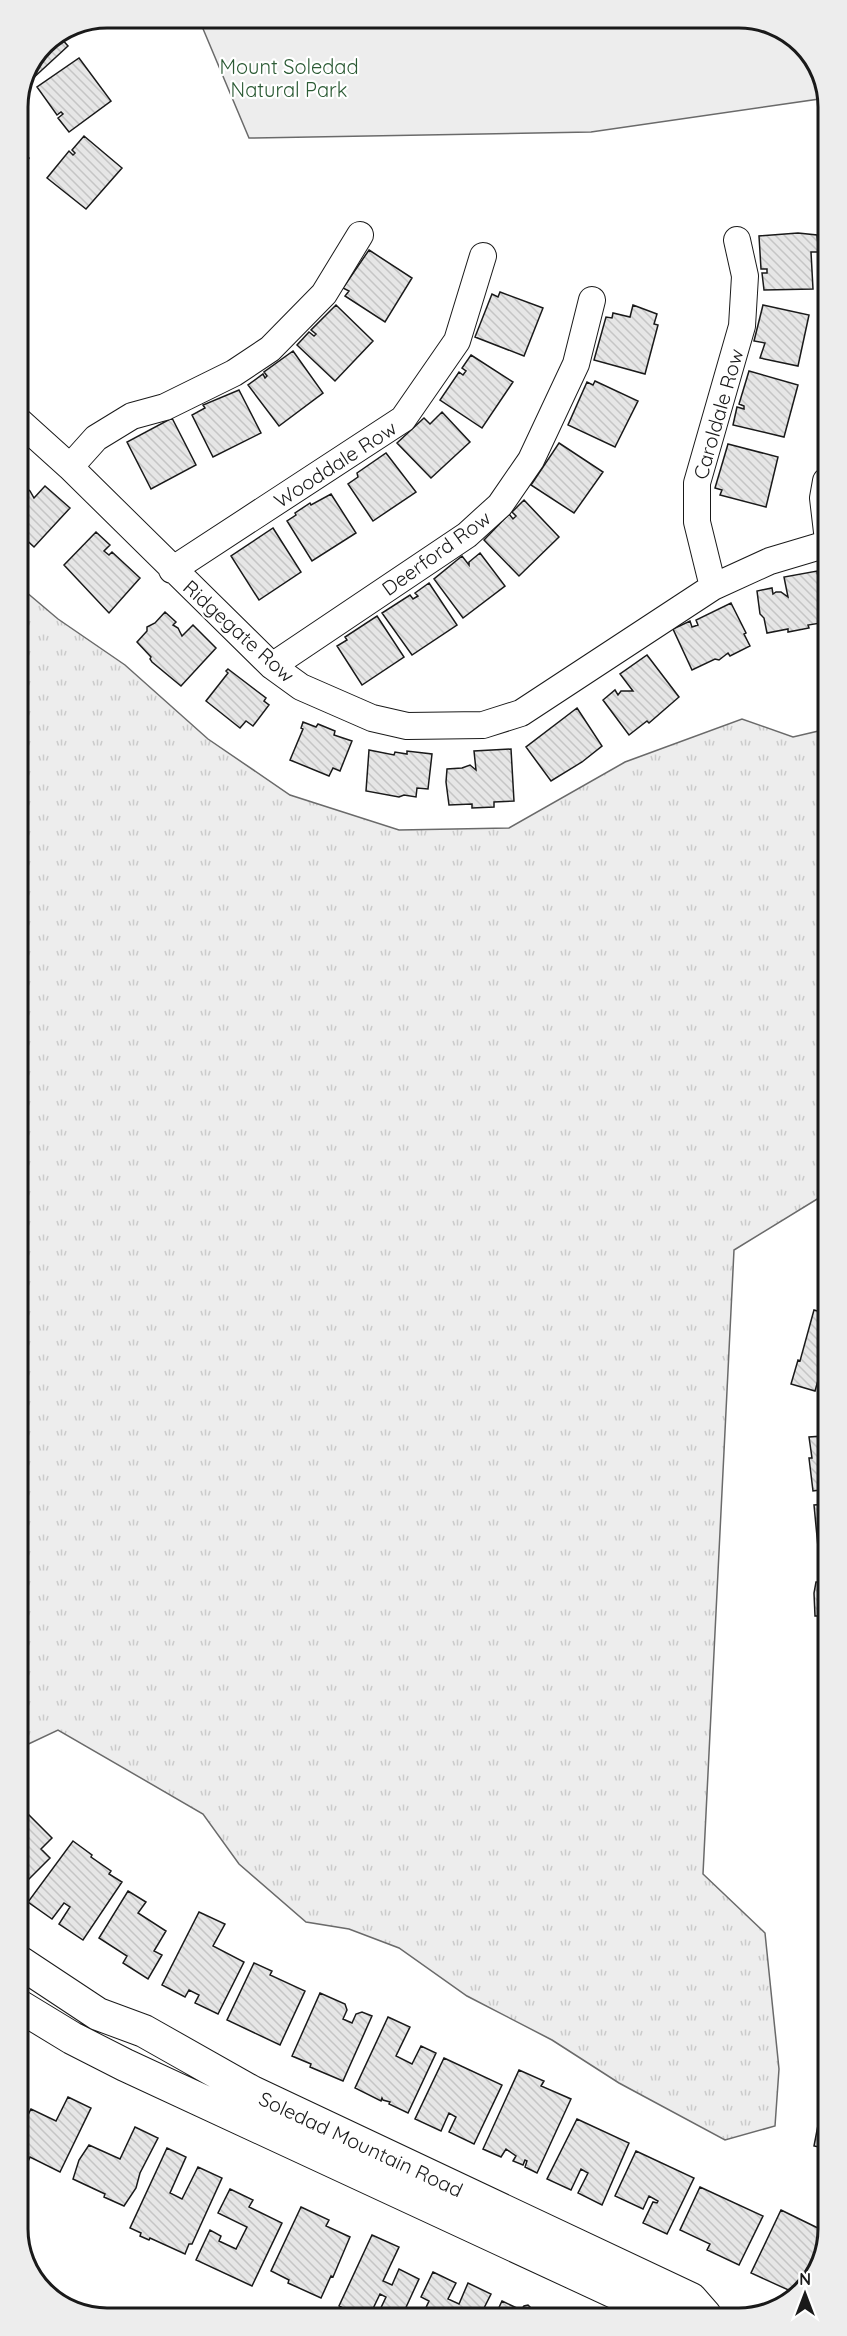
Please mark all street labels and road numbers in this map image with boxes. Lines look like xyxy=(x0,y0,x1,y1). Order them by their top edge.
street label: Caroldale Row xyxy=(687,346,749,482)
street label: Wooddale Row xyxy=(269,415,401,513)
street label: Deerford Row xyxy=(377,505,495,601)
street label: Ridgegate Row xyxy=(178,574,300,688)
street label: Soledad Mountain Road xyxy=(255,2086,467,2202)

